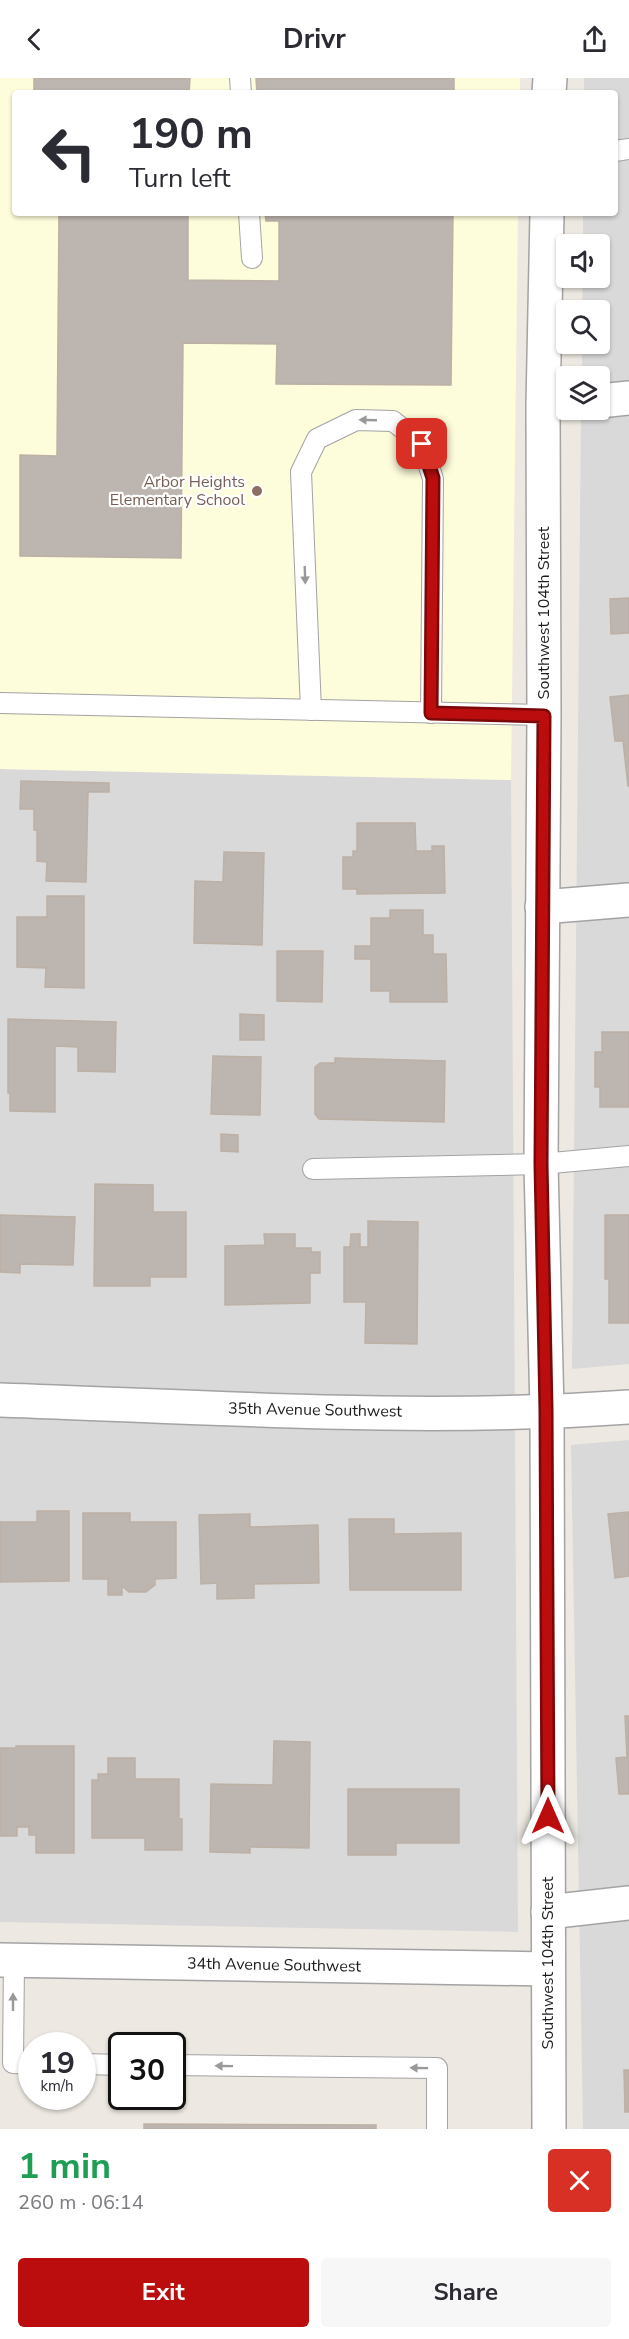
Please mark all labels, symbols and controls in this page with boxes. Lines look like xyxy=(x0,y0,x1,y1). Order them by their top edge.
text: Drivr xyxy=(283,21,346,58)
icon: back xyxy=(18,23,51,56)
icon: share xyxy=(578,23,611,56)
text: 190 m xyxy=(129,106,253,163)
icon: left xyxy=(30,114,108,192)
text: Turn left xyxy=(129,160,230,197)
map controls xyxy=(556,234,610,420)
button: sound xyxy=(556,234,610,288)
button: search xyxy=(556,300,610,354)
button: layers xyxy=(556,366,610,420)
one-way arrow xyxy=(359,416,378,425)
pin xyxy=(396,418,447,469)
icon: arrive xyxy=(405,427,438,460)
place label: Arbor Heights Elementary School xyxy=(110,471,245,511)
marker: Arbor Heights Elementary School xyxy=(250,484,264,498)
street label: Southwest 104th Street xyxy=(533,526,555,699)
one-way arrow xyxy=(301,565,310,584)
street label: 35th Avenue Southwest xyxy=(228,1397,403,1423)
position arrow xyxy=(516,1784,580,1848)
street label: Southwest 104th Street xyxy=(537,1876,559,2049)
street label: 34th Avenue Southwest xyxy=(187,1952,362,1978)
one-way arrow xyxy=(9,1993,18,2012)
speed limit sign: 30 xyxy=(108,2032,186,2110)
text: 19 xyxy=(39,2043,75,2084)
one-way arrow xyxy=(214,2061,233,2071)
one-way arrow xyxy=(409,2063,428,2073)
text: km/h xyxy=(40,2076,74,2096)
text: 1 min xyxy=(18,2142,111,2191)
button: close xyxy=(548,2149,611,2212)
text: 260 m · 06:14 xyxy=(18,2189,144,2216)
button: Exit xyxy=(18,2258,309,2327)
button: Share xyxy=(321,2258,611,2327)

